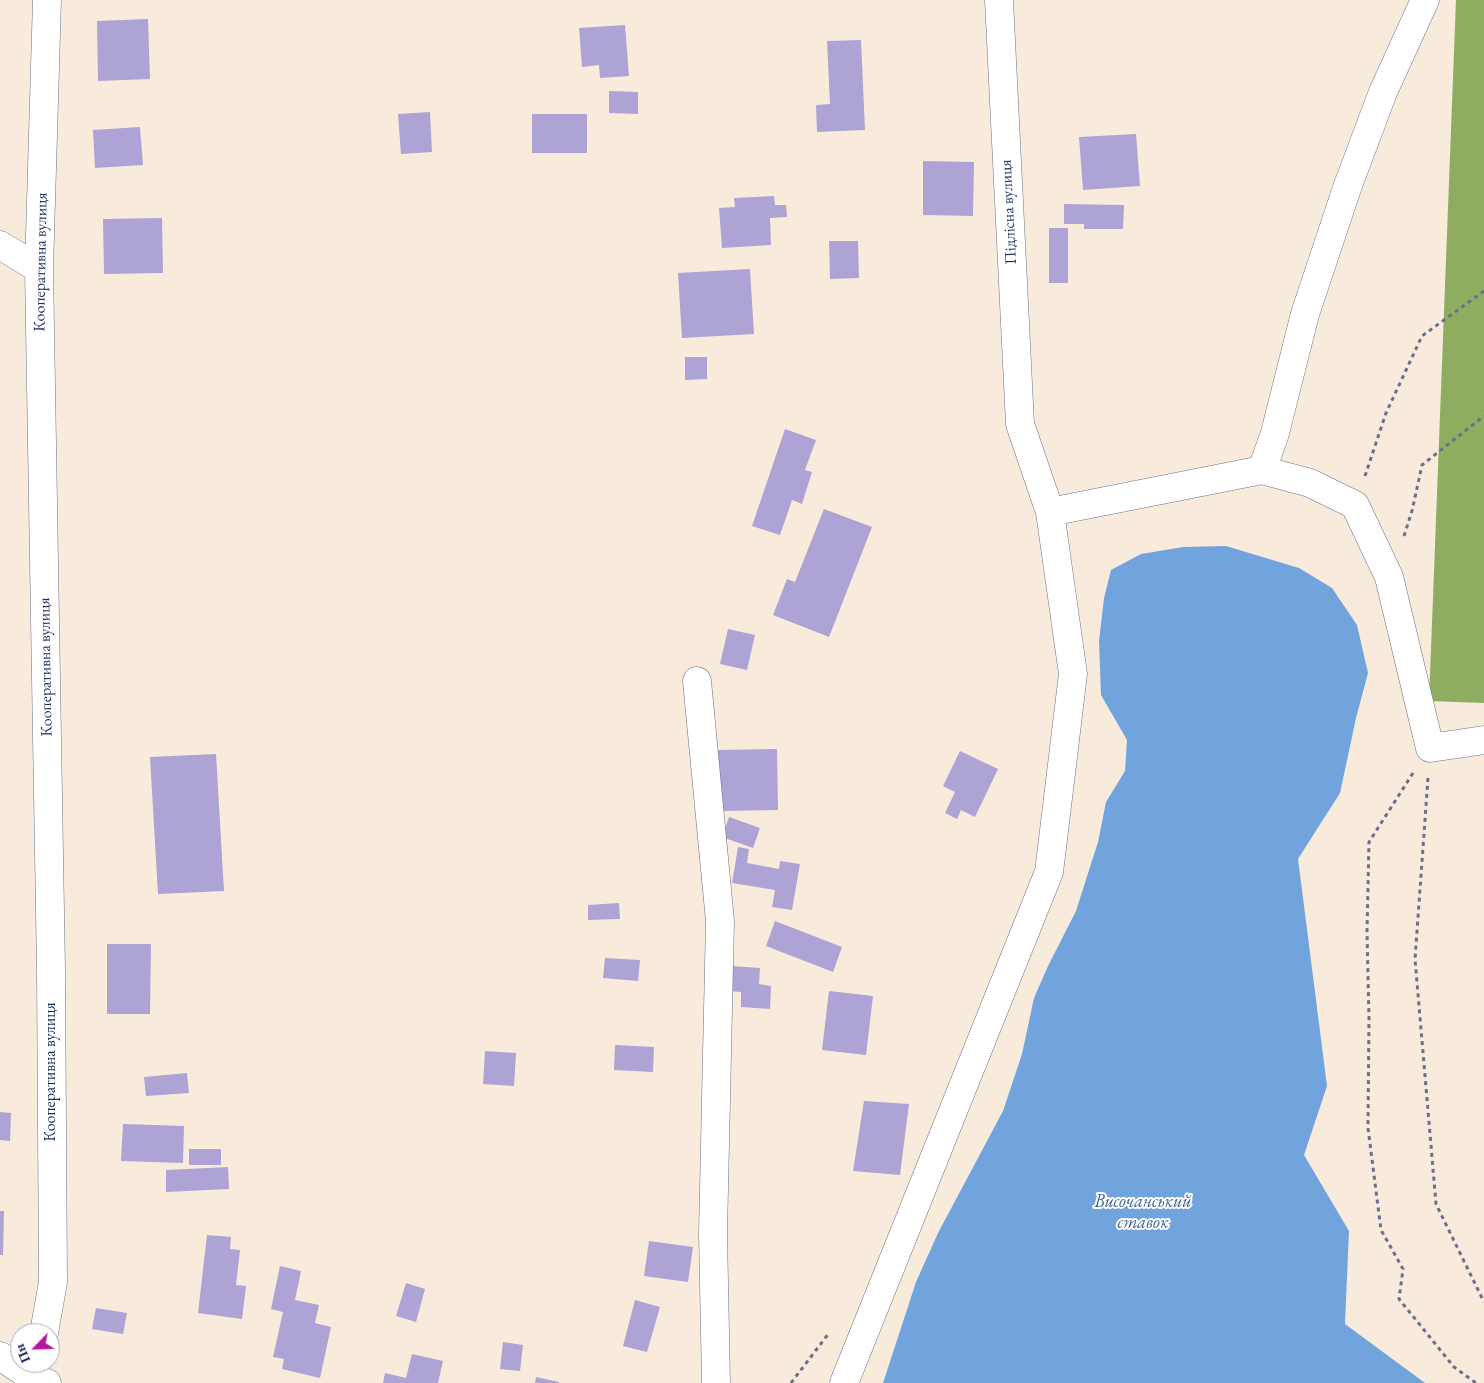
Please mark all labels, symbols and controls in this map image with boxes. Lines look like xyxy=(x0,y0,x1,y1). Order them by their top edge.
street label: Підлісна вулиця xyxy=(997,159,1021,265)
street label: Кооперативна вулиця xyxy=(30,192,52,332)
street label: Кооперативна вулиця xyxy=(35,597,57,737)
street label: Кооперативна вулиця xyxy=(41,1002,61,1142)
water label: Височанський ставок xyxy=(1095,1191,1191,1234)
north arrow xyxy=(10,1323,60,1373)
text: Пн xyxy=(10,1341,34,1366)

